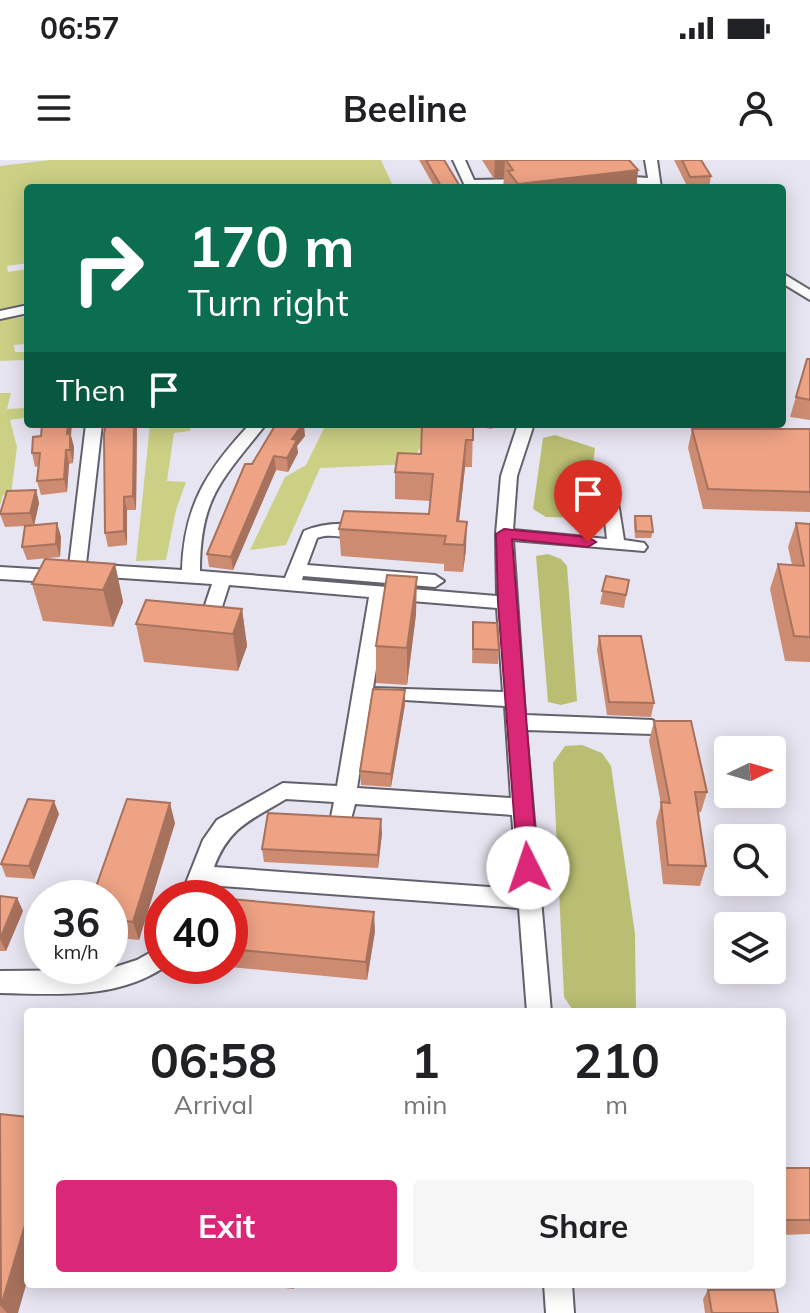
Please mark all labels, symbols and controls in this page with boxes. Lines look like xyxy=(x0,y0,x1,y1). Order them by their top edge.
text: 06:57 xyxy=(40,9,119,47)
icon: menu xyxy=(32,86,76,130)
text: Beeline xyxy=(343,86,467,131)
icon: person xyxy=(734,86,778,130)
text: 170 m xyxy=(188,211,355,281)
icon: right xyxy=(56,216,160,320)
text: Turn right xyxy=(188,280,349,325)
icon: arrive xyxy=(142,368,186,412)
text: Then xyxy=(56,371,126,409)
pin xyxy=(554,460,622,542)
icon: arrive xyxy=(566,472,610,516)
north arrow xyxy=(714,736,786,808)
map controls xyxy=(714,736,786,984)
button: search xyxy=(714,824,786,896)
position arrow xyxy=(486,826,570,910)
speed limit sign: 40 xyxy=(144,880,248,984)
text: 36 xyxy=(52,897,100,947)
button: layers xyxy=(714,912,786,984)
text: km/h xyxy=(53,939,99,964)
text: 06:58 xyxy=(150,1030,277,1090)
text: 1 xyxy=(411,1030,440,1090)
text: 210 xyxy=(574,1030,660,1090)
text: Arrival xyxy=(174,1088,253,1121)
text: min xyxy=(403,1088,447,1121)
text: m xyxy=(605,1088,628,1121)
button: Exit xyxy=(56,1180,397,1272)
button: Share xyxy=(413,1180,754,1272)

